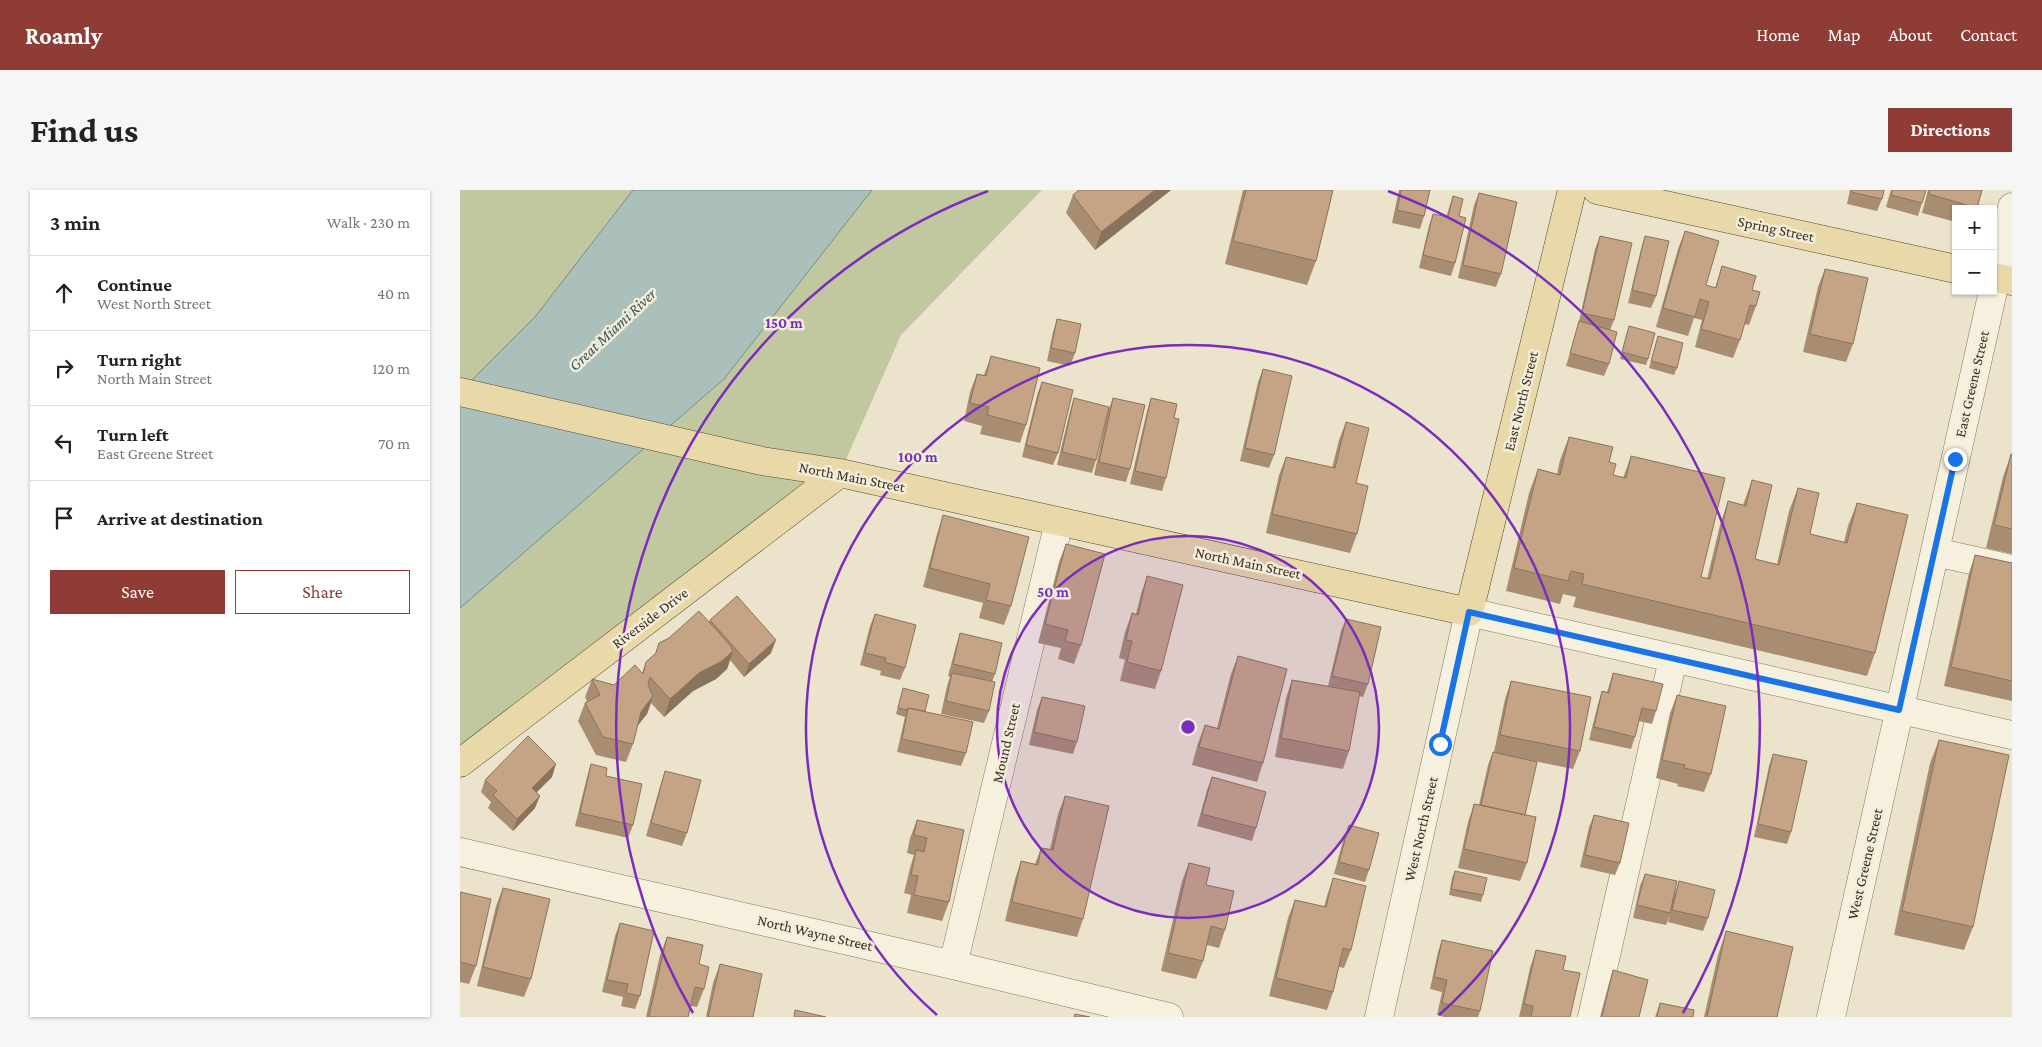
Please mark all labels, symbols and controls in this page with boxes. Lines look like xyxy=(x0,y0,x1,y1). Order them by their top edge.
text: Roamly xyxy=(25,22,102,49)
text: Home xyxy=(1757,25,1800,45)
text: Map xyxy=(1828,25,1860,45)
text: About xyxy=(1888,25,1932,45)
text: Contact xyxy=(1960,25,2017,45)
button: Directions xyxy=(1888,108,2012,152)
text: Find us xyxy=(30,111,138,150)
map controls xyxy=(1952,205,1997,295)
button: + xyxy=(1952,205,1997,250)
text: 3 min xyxy=(50,211,100,235)
street label: Spring Street xyxy=(1736,213,1817,246)
text: Walk · 230 m xyxy=(327,214,410,231)
button: − xyxy=(1952,250,1997,295)
text: Continue xyxy=(97,274,172,295)
icon: ahead xyxy=(50,279,78,307)
text: 40 m xyxy=(377,285,410,302)
water label: Great Miami River xyxy=(565,285,659,374)
text: West North Street xyxy=(97,295,211,312)
text: 150 m xyxy=(765,315,803,331)
street label: East Greene Street xyxy=(1952,328,1992,439)
street label: East North Street xyxy=(1501,348,1541,453)
text: Turn right xyxy=(97,349,182,370)
icon: right xyxy=(50,354,78,382)
text: 120 m xyxy=(372,360,410,377)
text: North Main Street xyxy=(97,370,212,387)
text: Turn left xyxy=(97,424,169,445)
icon: left xyxy=(50,429,78,457)
text: 70 m xyxy=(378,435,410,452)
text: East Greene Street xyxy=(97,445,213,462)
route end xyxy=(1944,448,1967,471)
text: 100 m xyxy=(898,449,938,465)
street label: North Main Street xyxy=(798,459,907,495)
icon: arrive xyxy=(50,504,78,532)
text: Arrive at destination xyxy=(97,508,263,529)
street label: North Main Street xyxy=(1194,544,1303,582)
button: Save xyxy=(50,570,225,614)
button: Share xyxy=(235,570,410,614)
street label: Riverside Drive xyxy=(609,584,691,652)
text: 50 m xyxy=(1037,584,1069,600)
street label: Mound Street xyxy=(989,700,1023,785)
centre of rings xyxy=(1179,718,1197,736)
route start xyxy=(1429,733,1452,756)
street label: West North Street xyxy=(1401,774,1441,883)
street label: West Greene Street xyxy=(1844,806,1886,921)
street label: North Wayne Street xyxy=(756,912,875,955)

